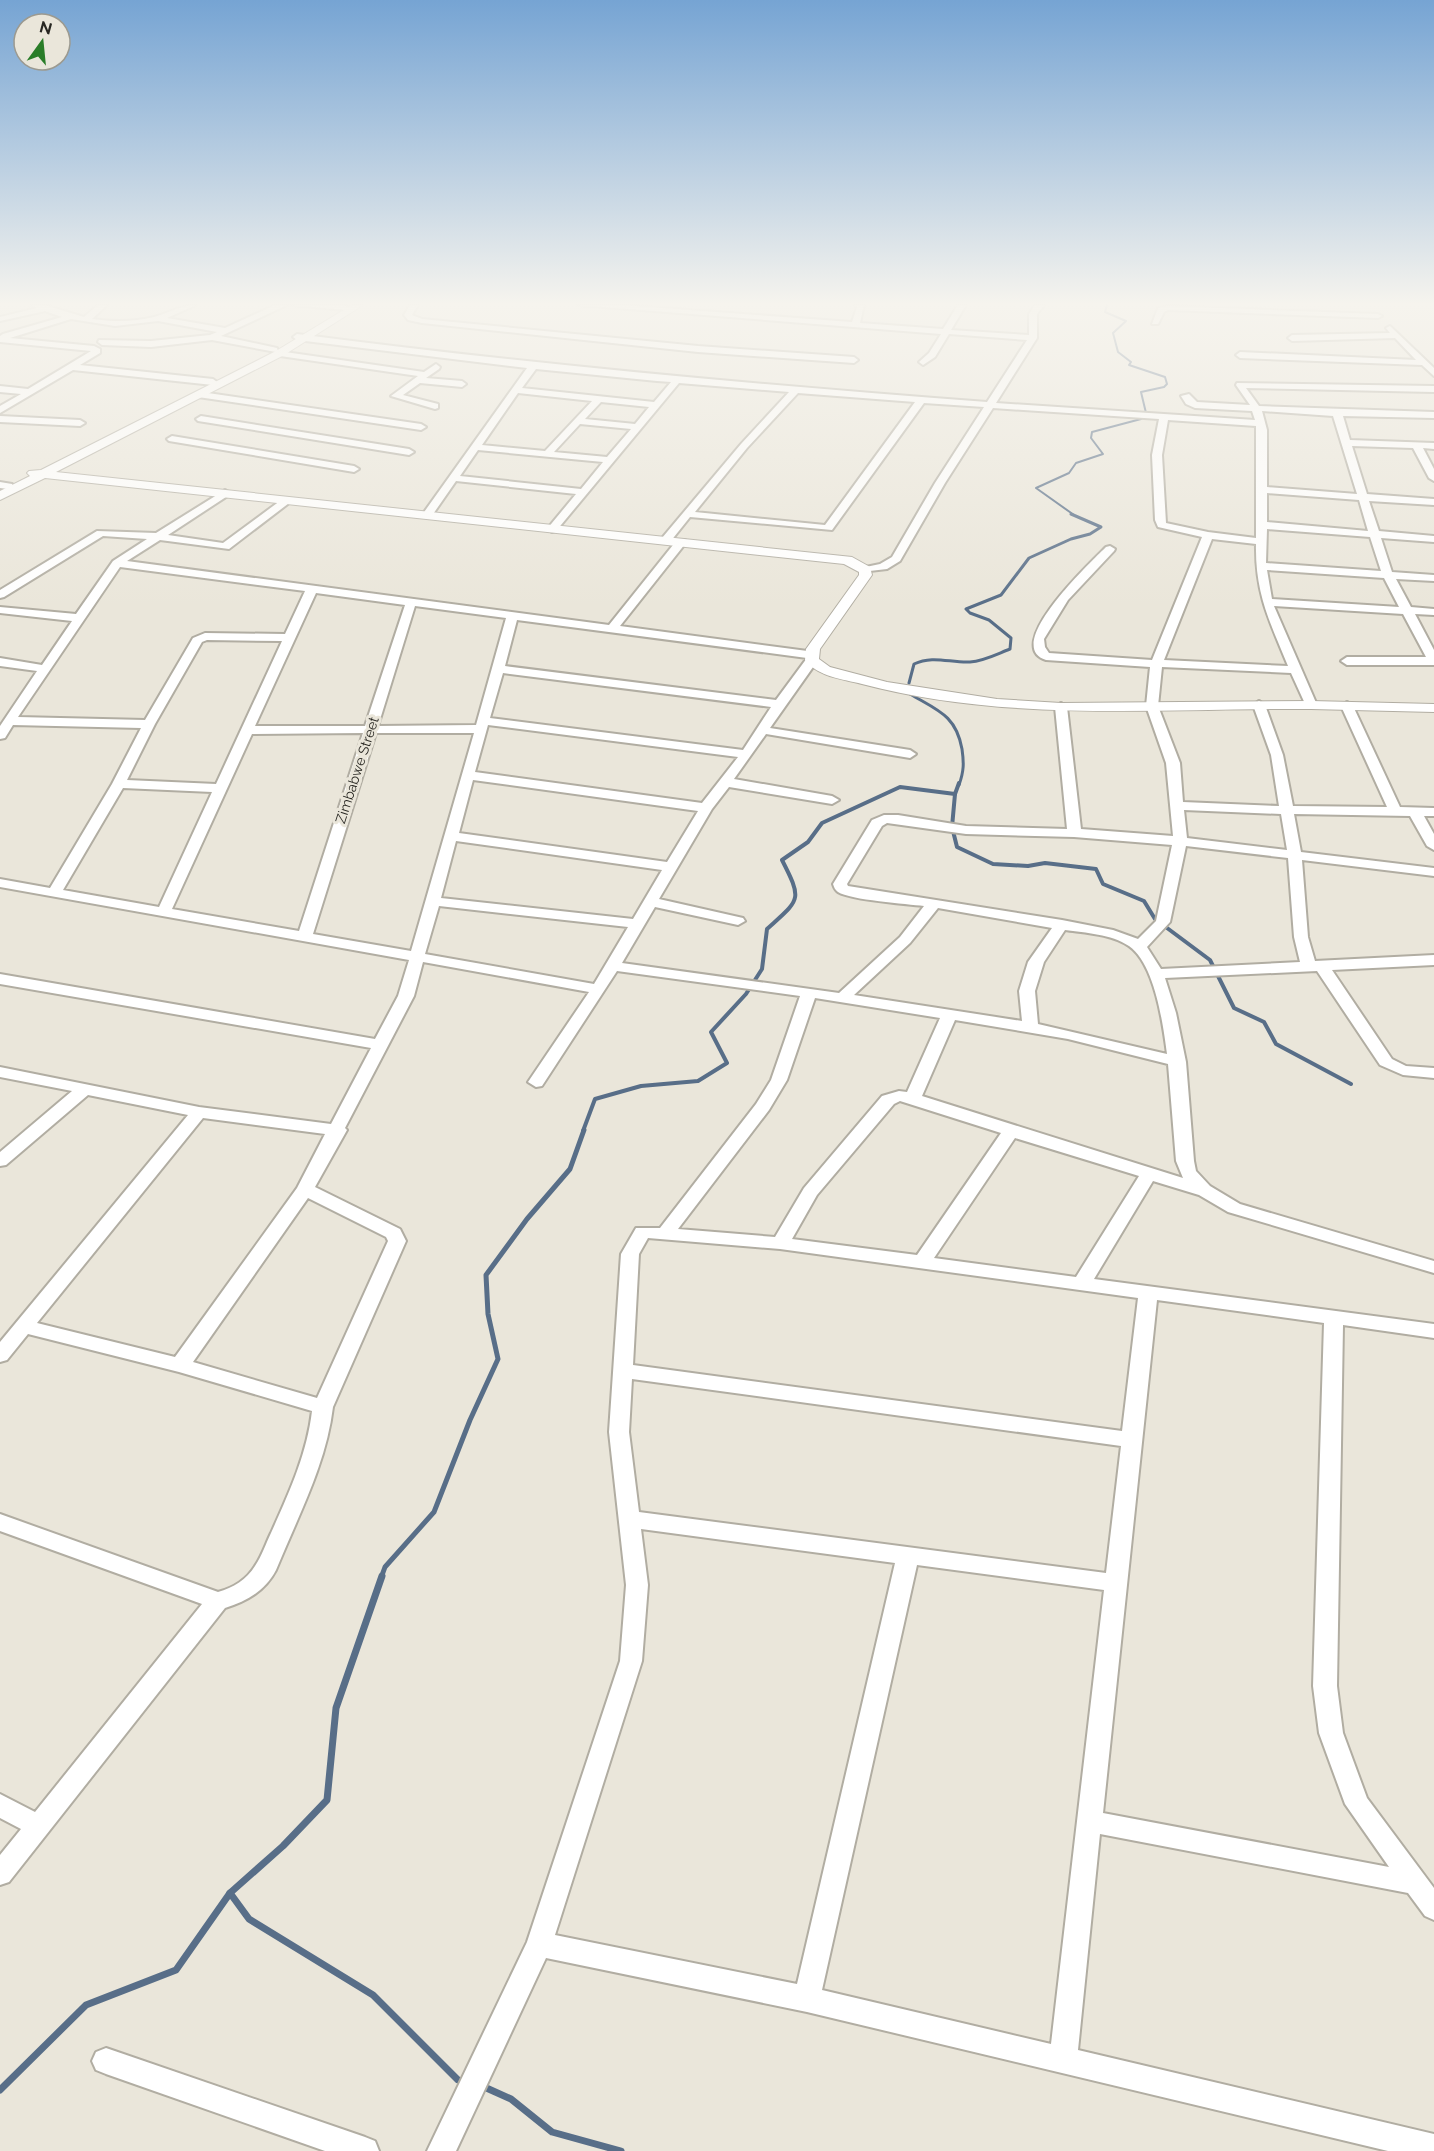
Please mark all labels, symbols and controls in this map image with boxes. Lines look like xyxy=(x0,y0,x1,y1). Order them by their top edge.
north arrow xyxy=(12,12,72,72)
text: N xyxy=(37,17,54,39)
street label: Zimbabwe Street xyxy=(332,714,382,825)

